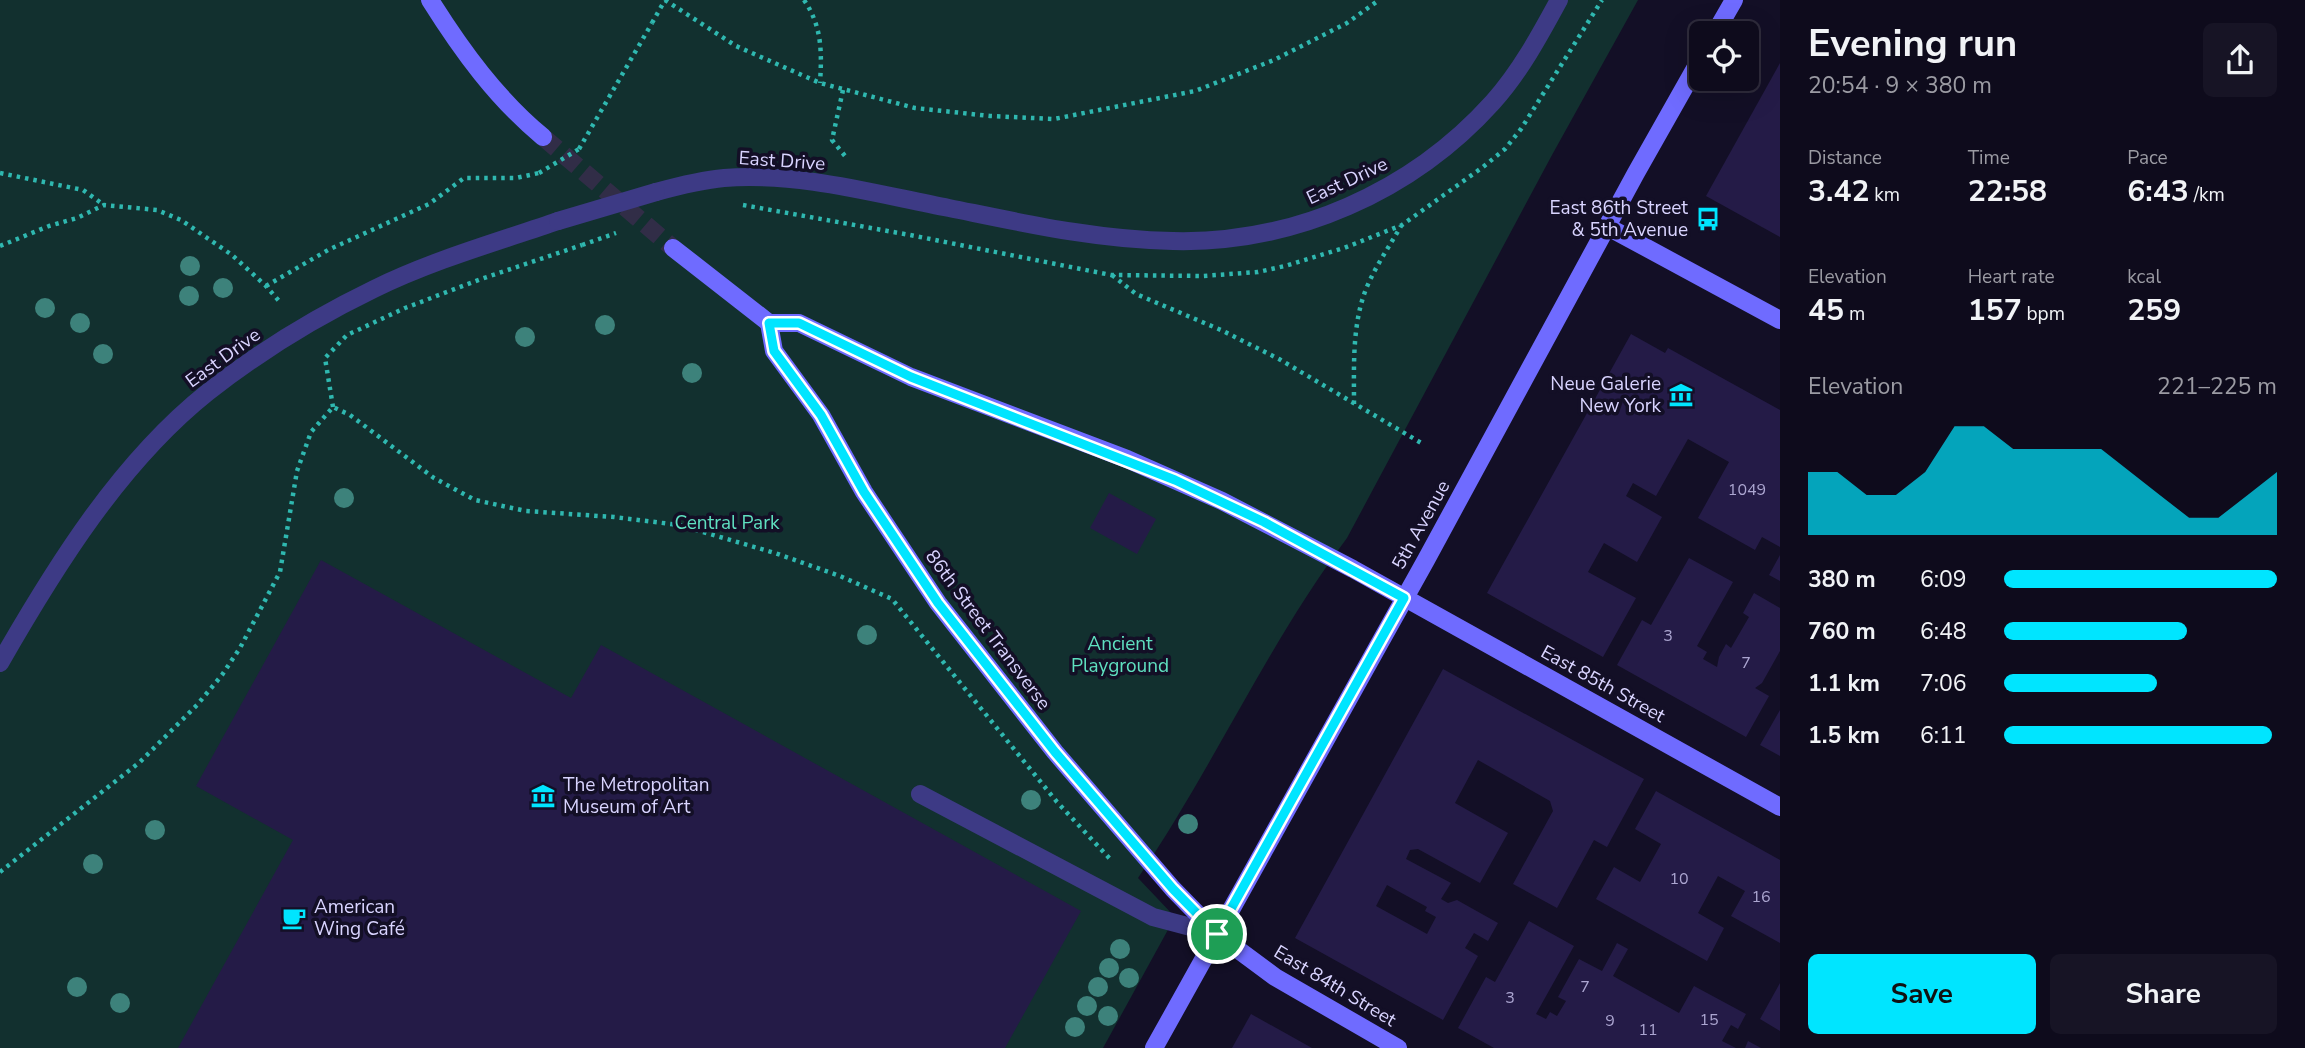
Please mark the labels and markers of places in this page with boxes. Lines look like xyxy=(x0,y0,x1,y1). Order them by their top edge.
place label: East 86th Street & 5th Avenue xyxy=(1549,195,1688,243)
bus stop icon: East 86th Street & 5th Avenue xyxy=(1694,205,1722,233)
place label: Neue Galerie New York xyxy=(1550,371,1661,419)
museum icon: Neue Galerie New York xyxy=(1667,381,1695,409)
place label: The Metropolitan Museum of Art xyxy=(563,772,710,820)
museum icon: The Metropolitan Museum of Art xyxy=(529,782,557,810)
place label: American Wing Café xyxy=(314,894,405,942)
cafe icon: American Wing Café xyxy=(280,904,308,932)
pin xyxy=(1187,904,1247,964)

